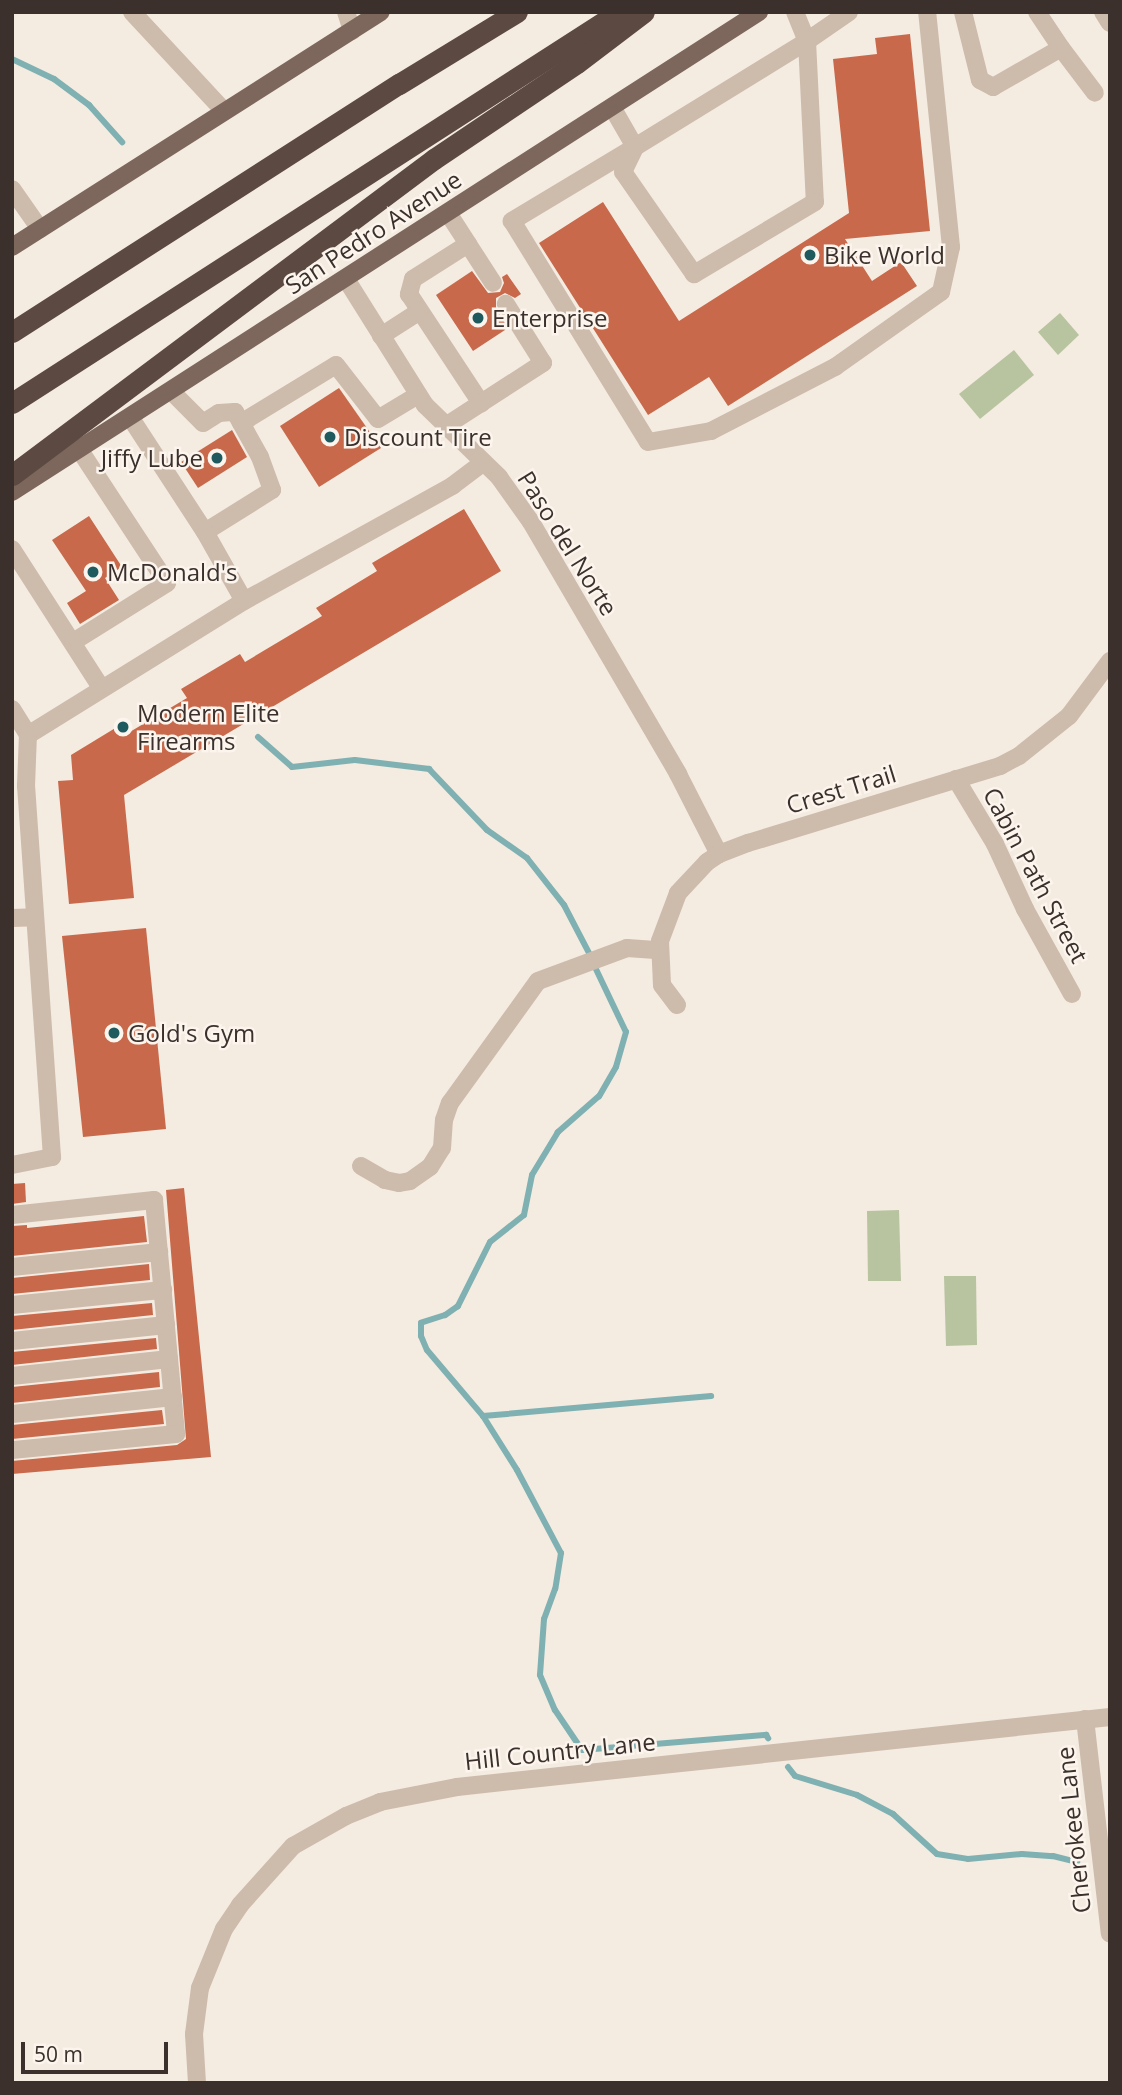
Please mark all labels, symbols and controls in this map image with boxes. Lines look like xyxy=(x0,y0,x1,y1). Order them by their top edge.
street label: San Pedro Avenue xyxy=(280,164,466,300)
place label: Bike World xyxy=(824,241,945,269)
marker: Bike World xyxy=(802,247,818,263)
place label: Enterprise xyxy=(492,304,607,332)
marker: Enterprise xyxy=(470,310,486,326)
place label: Discount Tire xyxy=(344,423,492,451)
marker: Discount Tire xyxy=(322,429,338,445)
place label: Jiffy Lube xyxy=(101,444,203,472)
marker: Jiffy Lube xyxy=(209,450,225,466)
street label: Paso del Norte xyxy=(512,466,624,620)
place label: McDonald's xyxy=(107,558,237,586)
marker: McDonald's xyxy=(85,564,101,580)
place label: Modern Elite Firearms xyxy=(137,699,279,755)
marker: Modern Elite Firearms xyxy=(115,719,131,735)
street label: Crest Trail xyxy=(783,759,899,819)
street label: Cabin Path Street xyxy=(978,782,1094,968)
place label: Gold's Gym xyxy=(128,1019,255,1047)
marker: Gold's Gym xyxy=(106,1025,122,1041)
street label: Hill Country Lane xyxy=(463,1727,657,1775)
street label: Cherokee Lane xyxy=(1050,1745,1096,1915)
scale bar xyxy=(24,2028,172,2072)
text: 50 m xyxy=(34,2040,83,2068)

